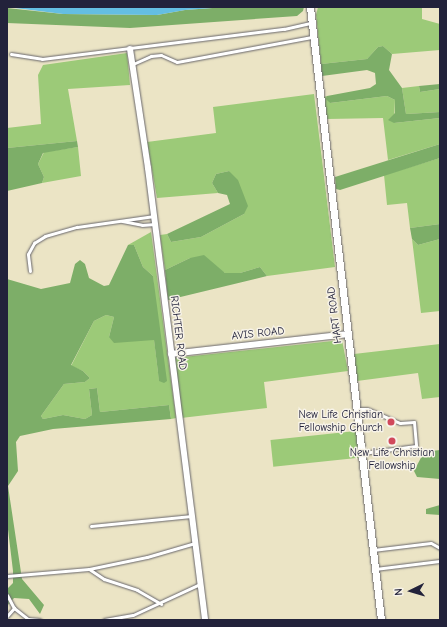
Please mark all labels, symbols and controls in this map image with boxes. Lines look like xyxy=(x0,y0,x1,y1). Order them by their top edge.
street label: HART ROAD xyxy=(325,286,345,344)
street label: RICHTER ROAD xyxy=(167,295,189,371)
street label: AVIS ROAD xyxy=(231,325,285,343)
place label: New Life Christian Fellowship Church xyxy=(298,409,383,435)
marker: New Life Christian Fellowship Church xyxy=(386,417,396,427)
marker: New Life Christian Fellowship xyxy=(387,436,397,446)
place label: New Life Christian Fellowship xyxy=(350,447,434,473)
north arrow xyxy=(391,571,431,611)
text: N xyxy=(392,588,405,596)

